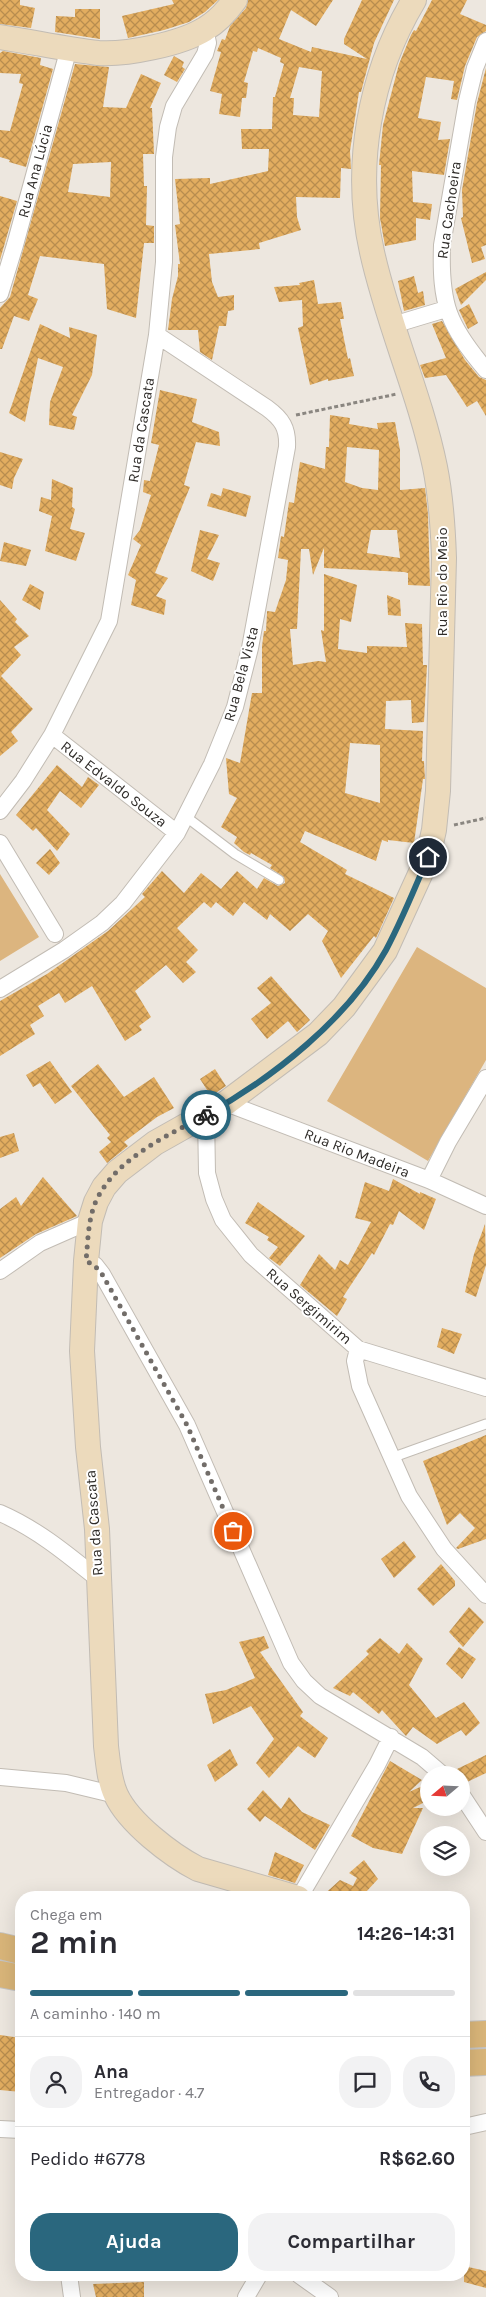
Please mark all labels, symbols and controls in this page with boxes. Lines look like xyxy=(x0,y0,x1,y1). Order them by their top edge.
street label: Rua Ana Lúcia xyxy=(14,122,56,220)
street label: Rua Cachoeira xyxy=(433,160,465,260)
street label: Rua da Cascata xyxy=(124,376,158,484)
street label: Rua Rio do Meio xyxy=(433,527,451,637)
street label: Rua Bela Vista xyxy=(220,624,262,724)
street label: Rua Edvaldo Souza xyxy=(57,737,171,831)
pin xyxy=(407,836,449,878)
icon: home xyxy=(414,843,442,871)
courier xyxy=(181,1090,231,1140)
icon: bike xyxy=(192,1101,220,1129)
street label: Rua Rio Madeira xyxy=(302,1125,412,1181)
street label: Rua Sergimirim xyxy=(263,1264,355,1348)
street label: Rua da Cascata xyxy=(81,1469,107,1577)
pin xyxy=(212,1510,254,1552)
icon: bag xyxy=(219,1517,247,1545)
north arrow xyxy=(420,1766,470,1816)
map controls xyxy=(420,1766,470,1876)
button: layers xyxy=(420,1826,470,1876)
text: Chega em xyxy=(30,1905,103,1924)
text: 14:26–14:31 xyxy=(357,1923,455,1945)
text: 2 min xyxy=(30,1924,118,1961)
text: A caminho · 140 m xyxy=(30,2004,161,2023)
button: person xyxy=(30,2056,82,2108)
button: chat xyxy=(339,2056,391,2108)
button: phone xyxy=(403,2056,455,2108)
text: Ana xyxy=(94,2061,129,2083)
text: Entregador · 4.7 xyxy=(94,2083,204,2102)
text: Pedido #6778 xyxy=(30,2148,146,2170)
text: R$62.60 xyxy=(379,2148,455,2170)
button: Ajuda xyxy=(30,2213,238,2271)
button: Compartilhar xyxy=(248,2213,455,2271)

